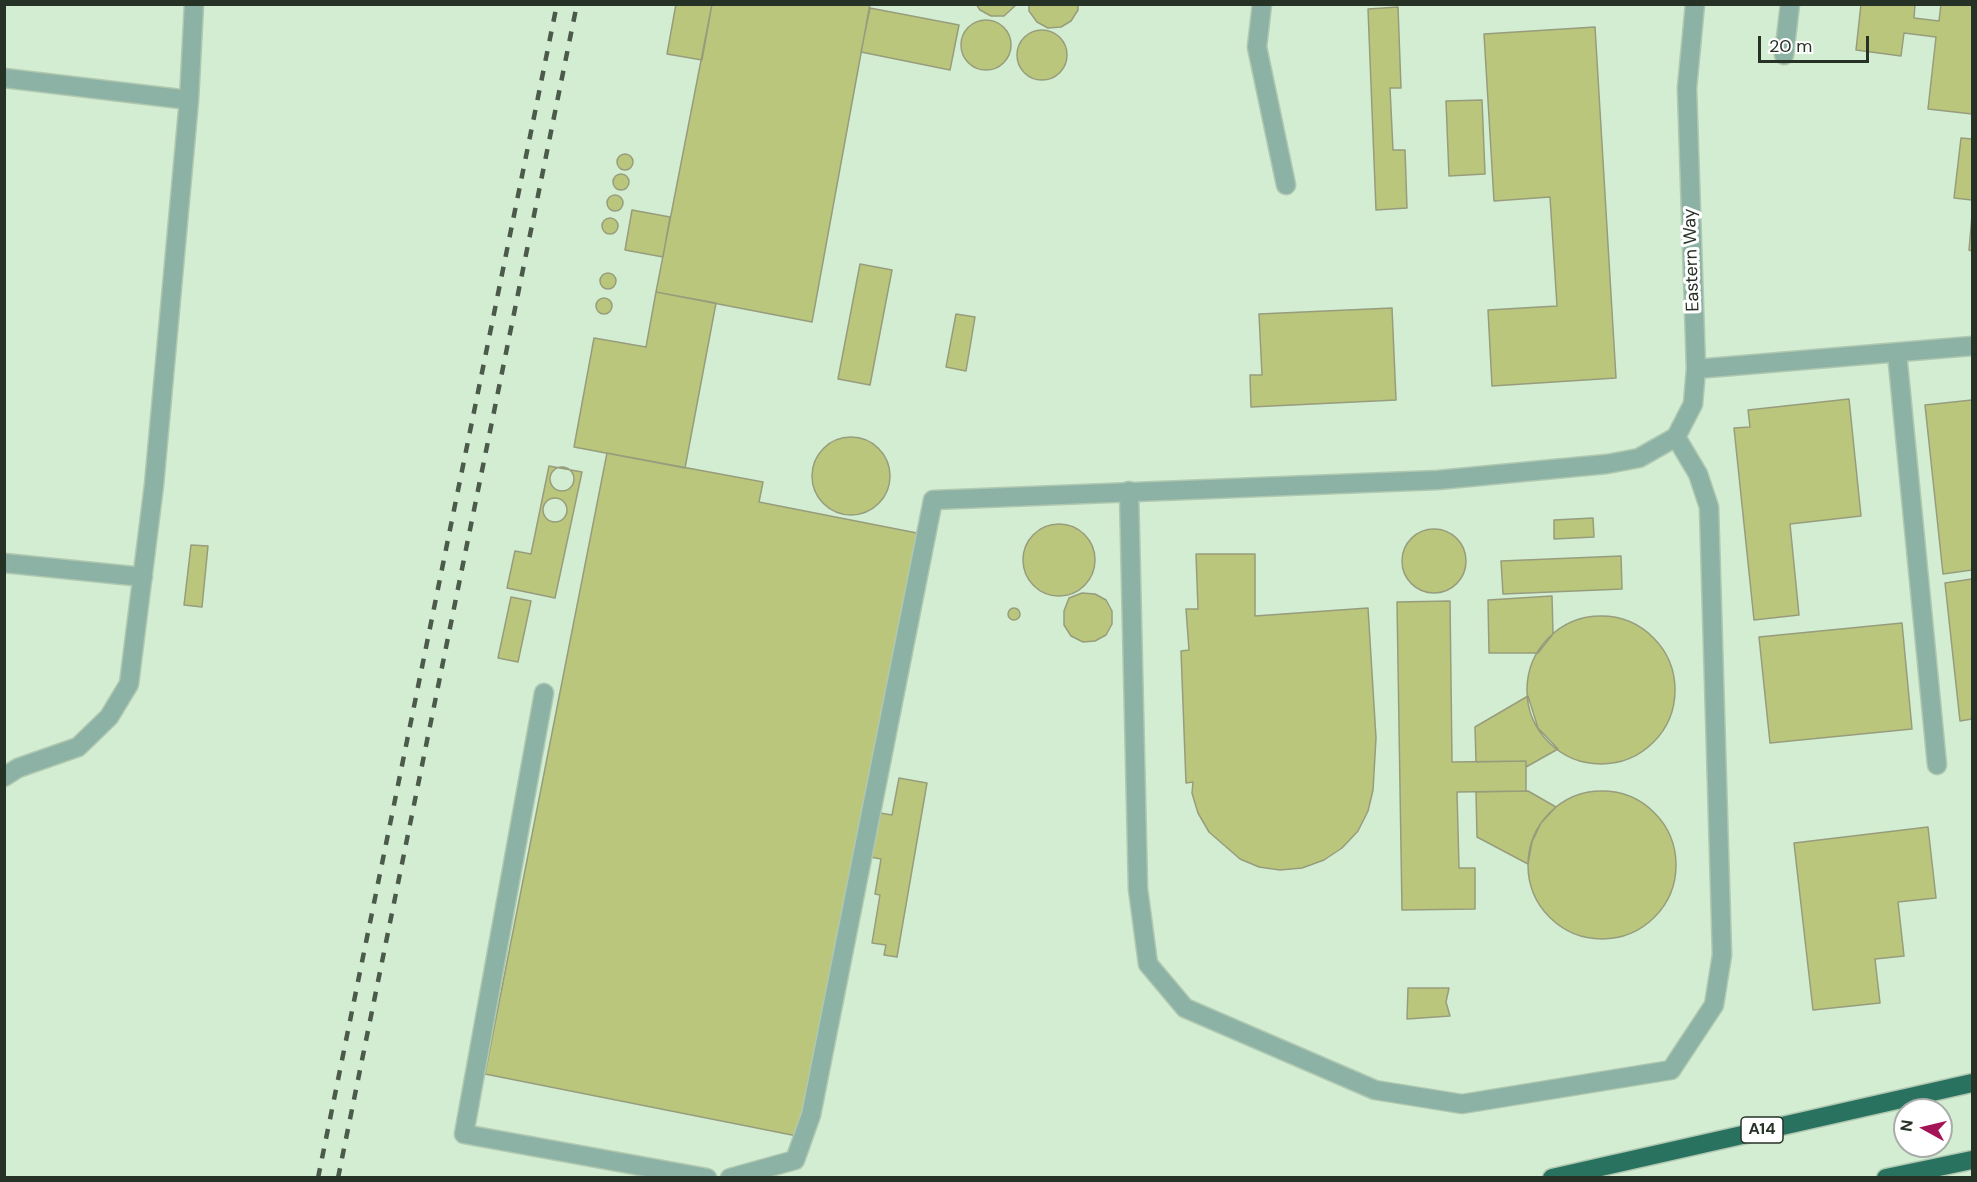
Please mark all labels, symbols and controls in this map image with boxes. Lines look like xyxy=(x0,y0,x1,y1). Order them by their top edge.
scale bar xyxy=(1761,24,1872,62)
text: 20 m xyxy=(1769,34,1812,58)
street label: Eastern Way xyxy=(1679,208,1705,312)
north arrow xyxy=(1893,1098,1953,1158)
road number: A14 xyxy=(1741,1117,1783,1143)
text: N xyxy=(1895,1118,1918,1133)

